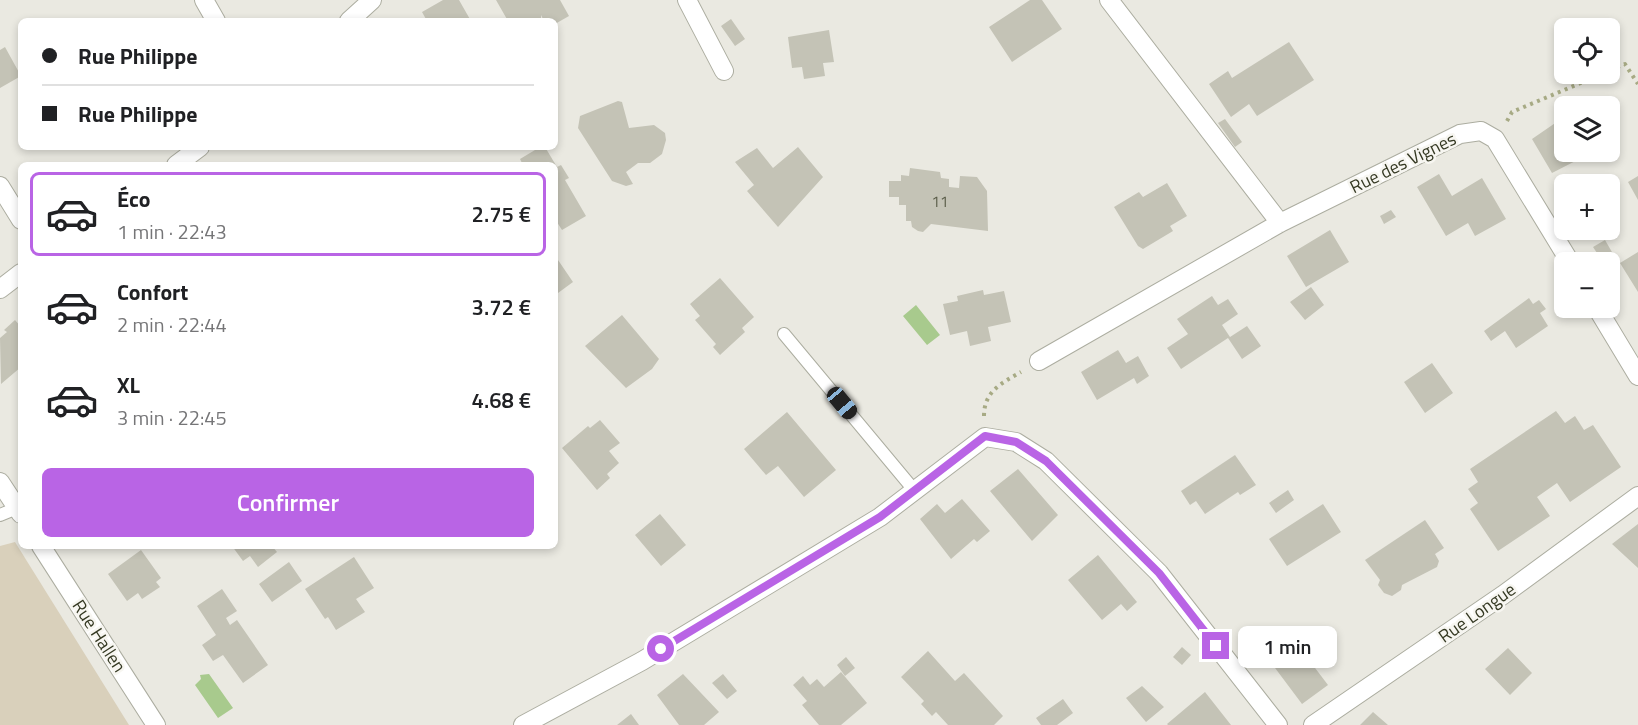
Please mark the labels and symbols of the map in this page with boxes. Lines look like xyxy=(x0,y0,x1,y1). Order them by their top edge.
street label: Rue des Vignes xyxy=(1345,125,1461,200)
house number: 11 xyxy=(932,190,948,213)
car xyxy=(824,383,860,423)
street label: Rue Longue xyxy=(1432,576,1521,649)
street label: Rue Hallen xyxy=(66,594,133,677)
callout: 1 min xyxy=(1237,625,1336,667)
route end xyxy=(1202,632,1229,659)
route start xyxy=(647,635,674,662)

